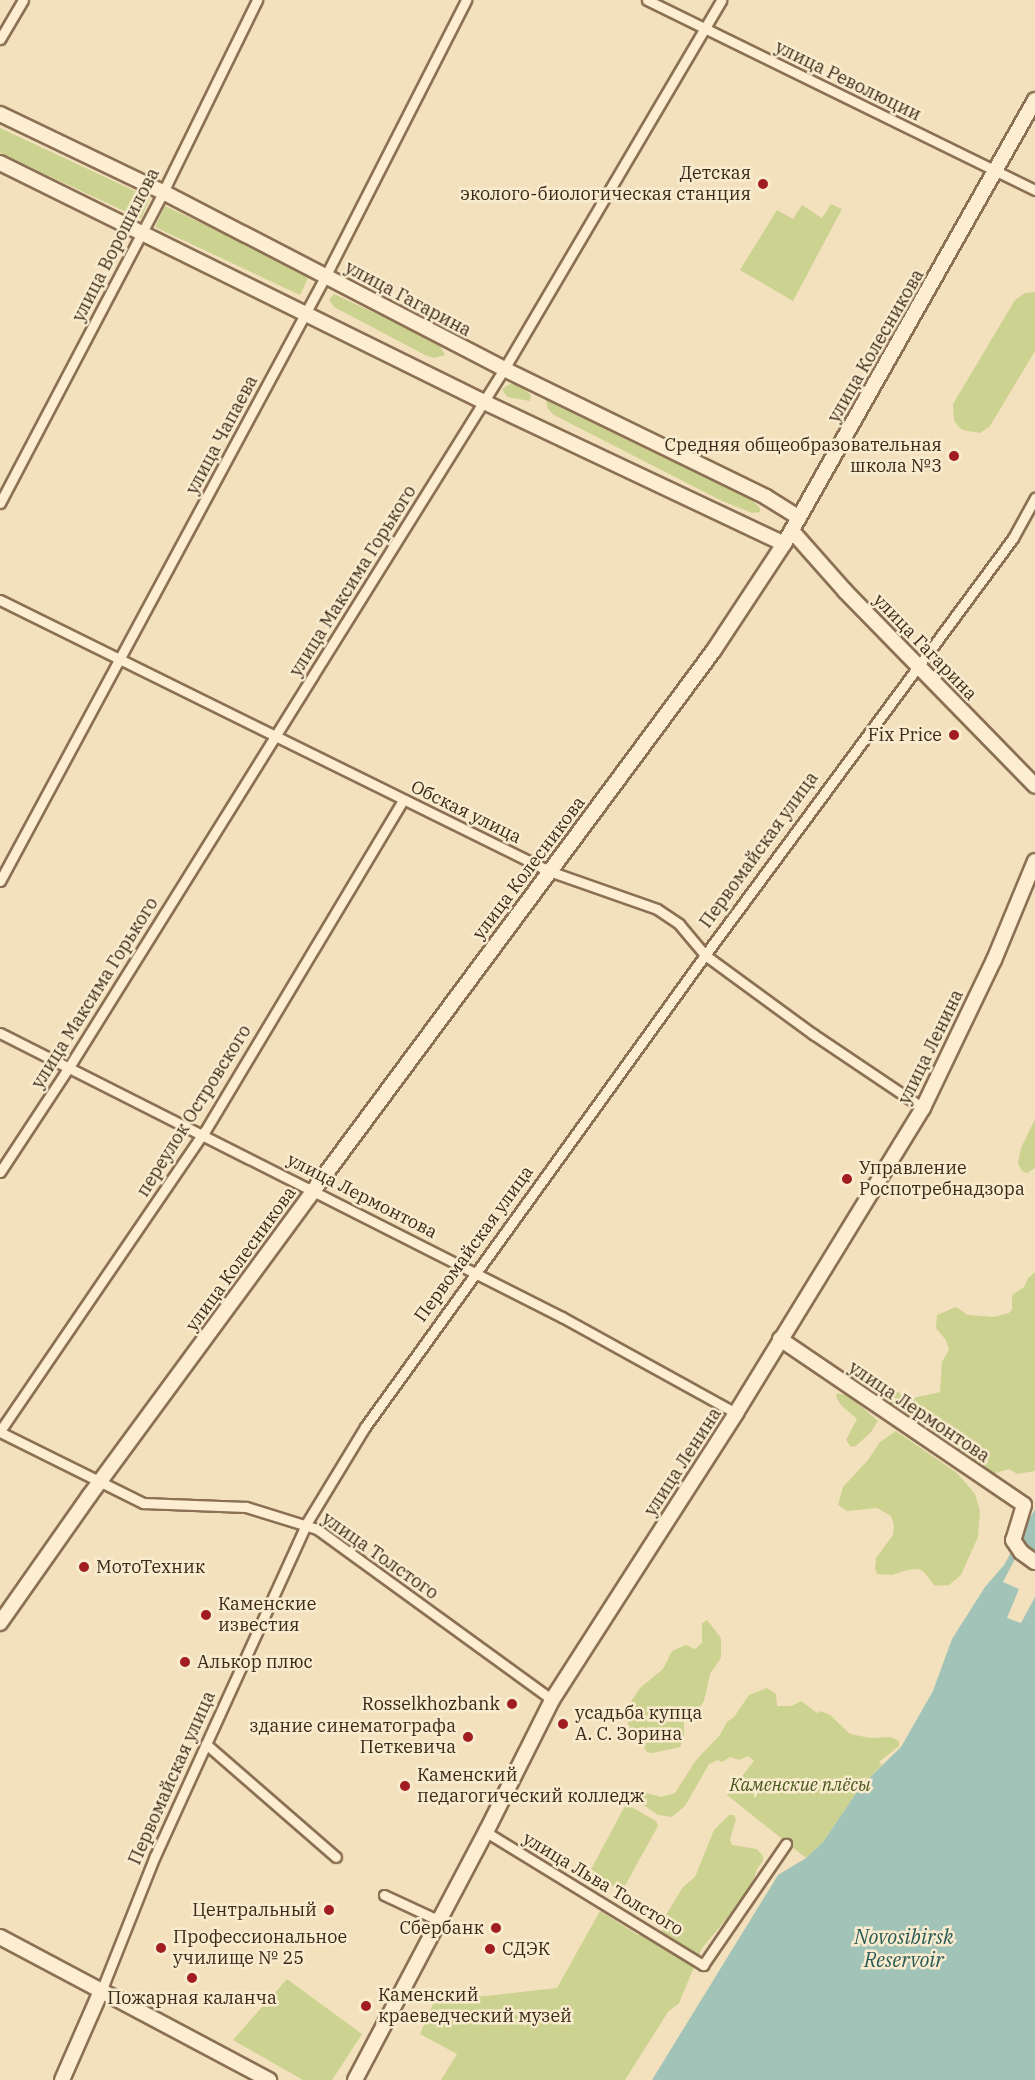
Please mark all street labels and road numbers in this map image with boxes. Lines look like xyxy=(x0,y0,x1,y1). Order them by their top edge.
street label: улица Революции xyxy=(772,36,924,126)
street label: улица Ворошилова xyxy=(68,165,164,325)
street label: улица Гагарина xyxy=(341,257,475,341)
street label: улица Колесникова xyxy=(823,265,929,427)
street label: улица Чапаева xyxy=(182,372,262,498)
street label: улица Максима Горького xyxy=(285,481,421,681)
street label: улица Гагарина xyxy=(869,589,981,705)
street label: Первомайская улица xyxy=(695,768,823,932)
street label: Обская улица xyxy=(407,776,525,848)
street label: улица Колесникова xyxy=(468,792,590,944)
street label: улица Максима Горького xyxy=(27,893,163,1093)
street label: улица Ленина xyxy=(894,986,968,1108)
street label: переулок Островского xyxy=(132,1021,256,1201)
street label: улица Лермонтова xyxy=(283,1149,441,1243)
street label: Первомайская улица xyxy=(410,1162,538,1326)
street label: улица Колесникова xyxy=(181,1182,301,1336)
street label: улица Лермонтова xyxy=(844,1357,994,1467)
street label: улица Ленина xyxy=(640,1404,726,1520)
street label: улица Толстого xyxy=(318,1508,442,1604)
street label: Первомайская улица xyxy=(124,1688,220,1868)
street label: улица Льва Толстого xyxy=(519,1828,687,1940)

